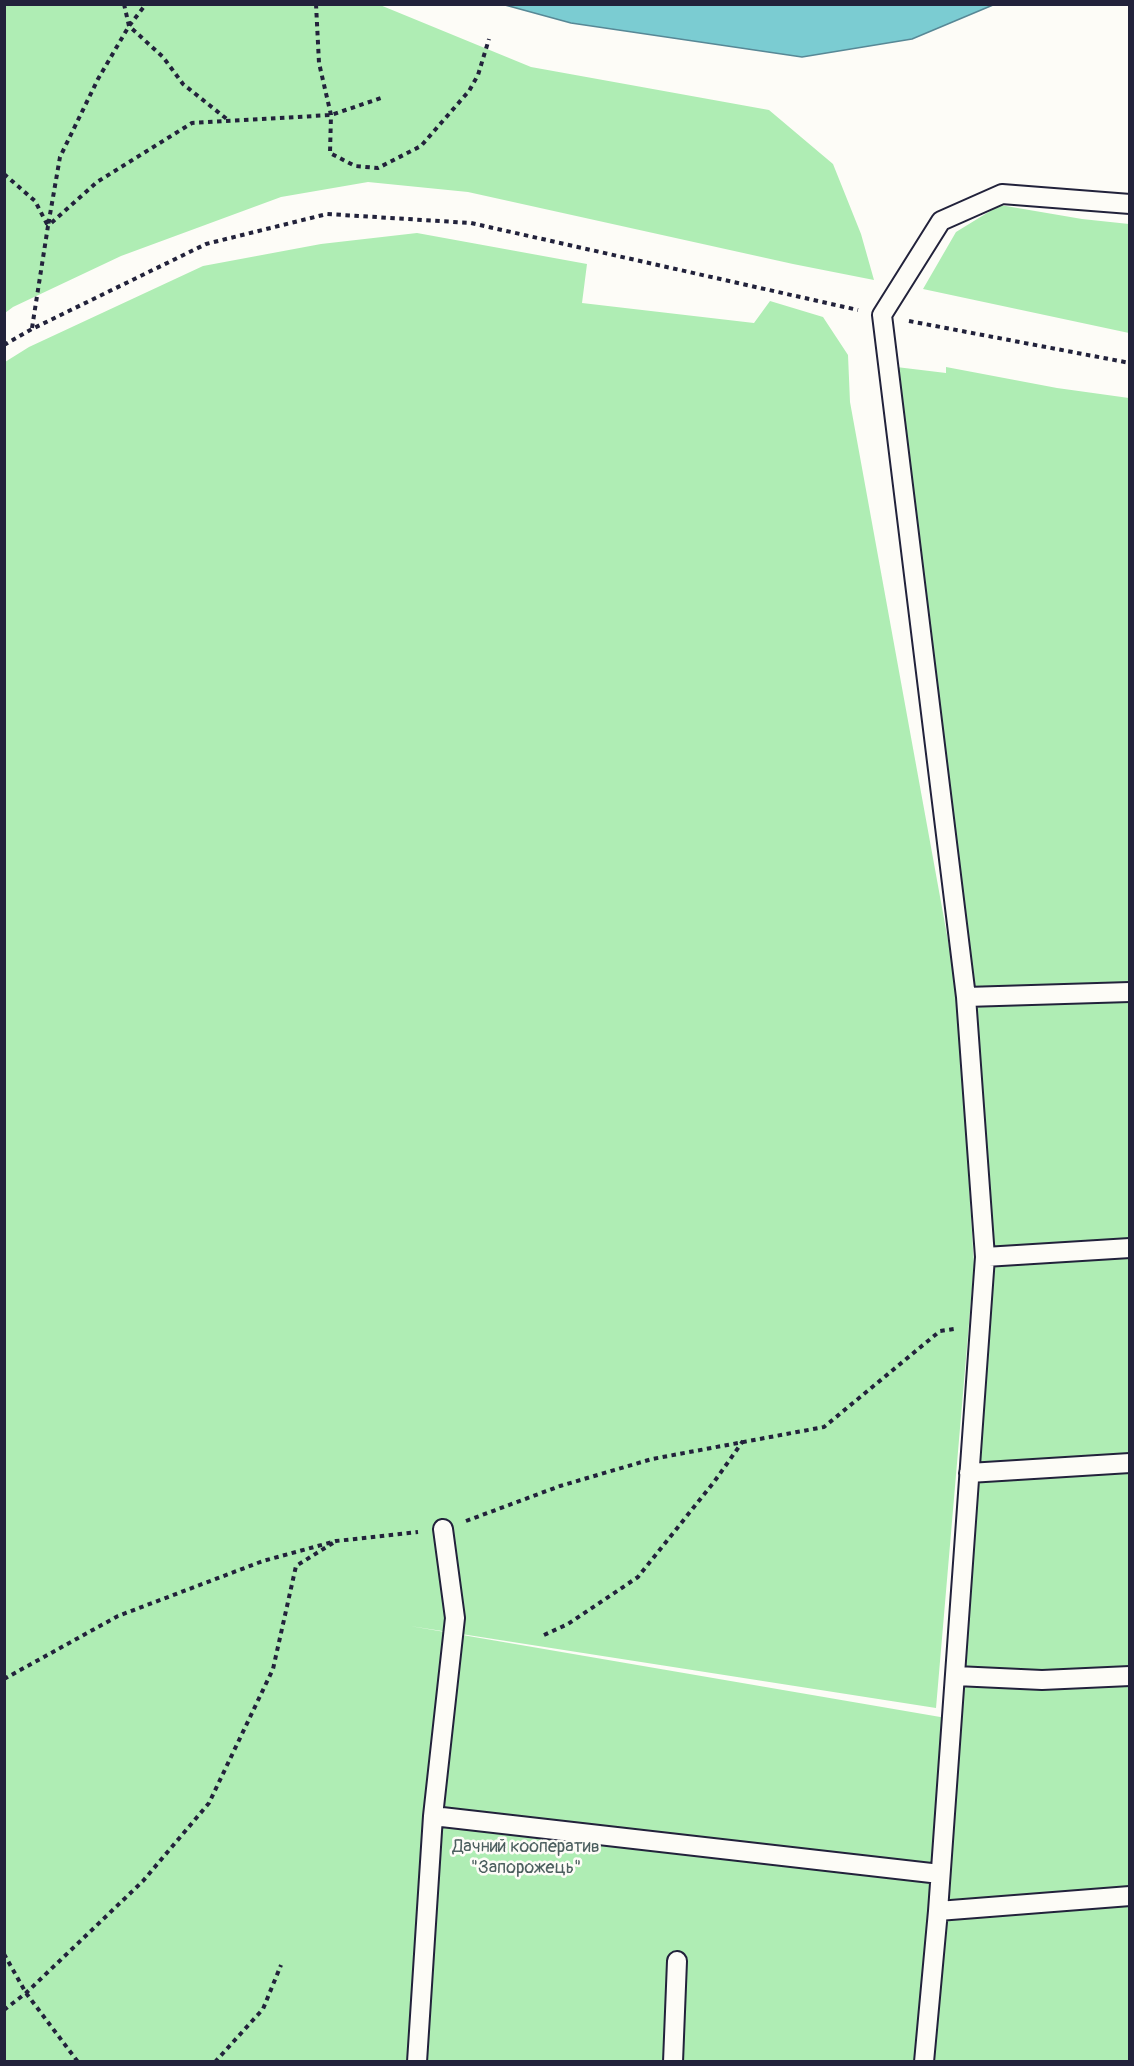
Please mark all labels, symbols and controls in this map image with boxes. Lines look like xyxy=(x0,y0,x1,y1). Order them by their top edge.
park label: Дачний кооператив "Запорожець" xyxy=(452,1836,600,1878)

